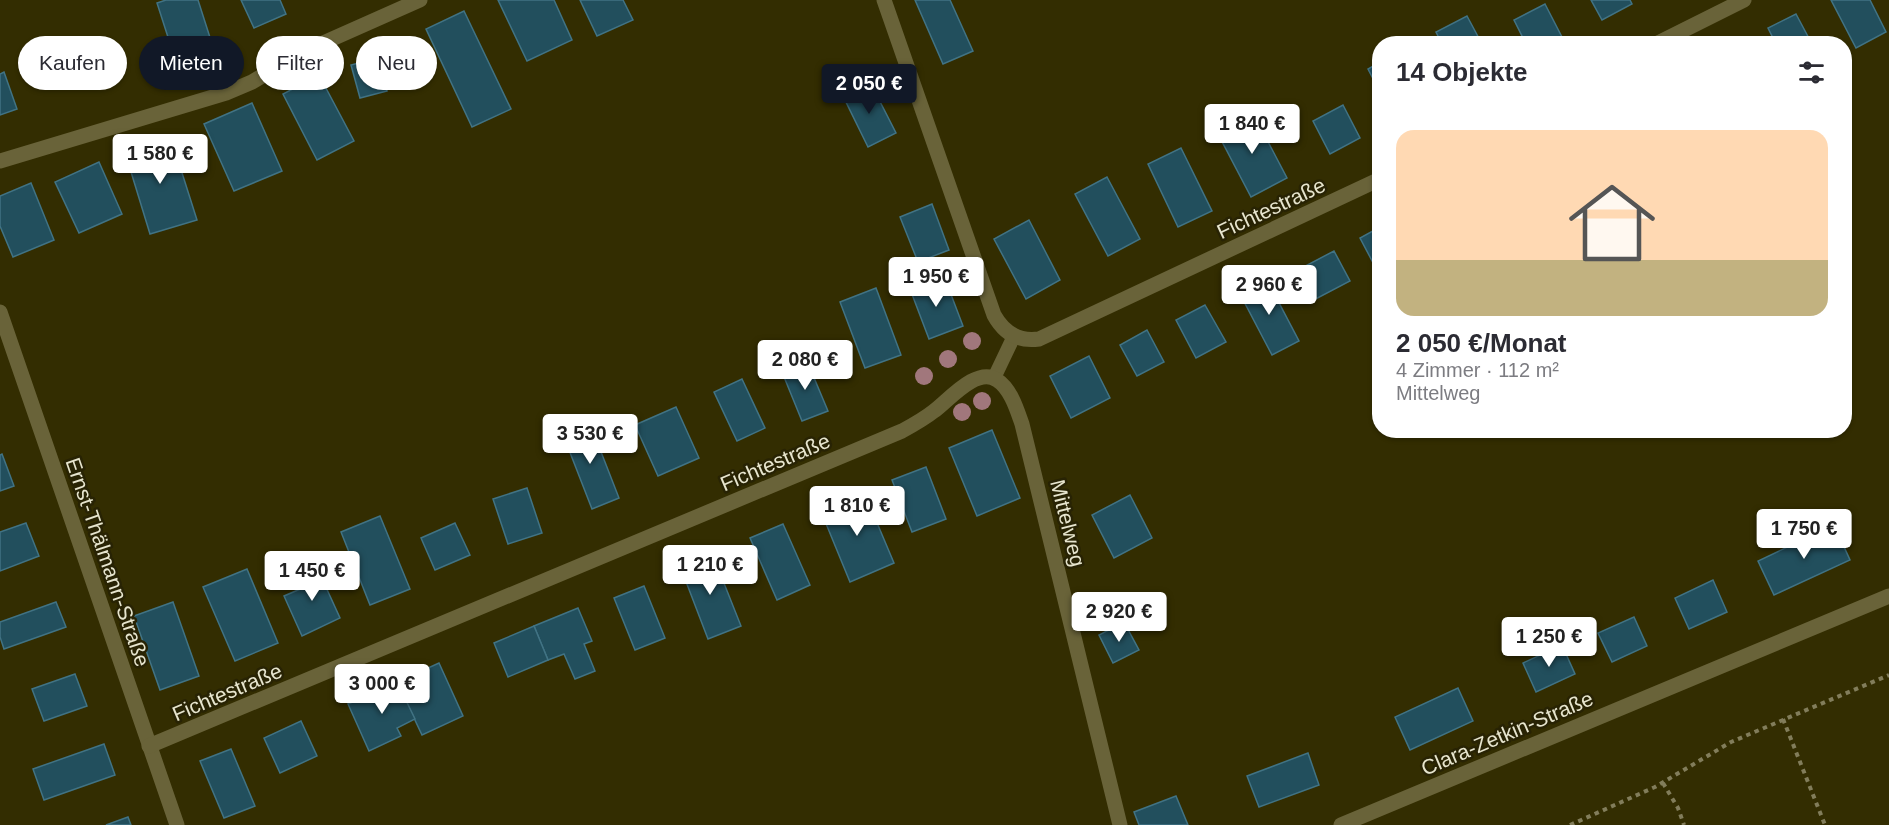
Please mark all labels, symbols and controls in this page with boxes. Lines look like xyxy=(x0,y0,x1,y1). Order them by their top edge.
chip: Kaufen xyxy=(18,36,127,90)
chip: Mieten xyxy=(139,36,244,90)
chip: Filter xyxy=(256,36,344,90)
chip: Neu xyxy=(356,36,437,90)
icon: filters xyxy=(1795,56,1828,89)
text: 14 Objekte xyxy=(1396,57,1528,87)
pin: 2 050 € xyxy=(814,64,924,115)
text: 2 050 € xyxy=(836,72,902,94)
pin: 1 840 € xyxy=(1197,104,1307,155)
text: 1 840 € xyxy=(1219,112,1285,134)
pin: 1 580 € xyxy=(105,134,215,185)
text: 1 580 € xyxy=(127,142,193,164)
icon: home xyxy=(1558,169,1666,277)
street label: Fichtestraße xyxy=(1213,173,1329,243)
pin: 1 950 € xyxy=(881,257,991,308)
text: 1 950 € xyxy=(903,265,969,287)
pin: 2 960 € xyxy=(1214,265,1324,316)
text: 2 960 € xyxy=(1236,273,1302,295)
text: 2 050 €/Monat xyxy=(1396,328,1567,358)
pin: 2 080 € xyxy=(750,340,860,391)
text: 2 080 € xyxy=(772,348,838,370)
text: 4 Zimmer · 112 m² xyxy=(1396,359,1559,381)
text: Mittelweg xyxy=(1396,382,1480,404)
pin: 3 530 € xyxy=(535,414,645,465)
text: 3 530 € xyxy=(557,422,623,444)
street label: Fichtestraße xyxy=(717,429,833,495)
street label: Ernst-Thälmann-Straße xyxy=(61,455,155,669)
street label: Mittelweg xyxy=(1046,477,1090,569)
pin: 1 810 € xyxy=(802,486,912,537)
text: 1 810 € xyxy=(824,494,890,516)
pin: 1 750 € xyxy=(1749,509,1859,560)
text: 1 750 € xyxy=(1771,517,1837,539)
pin: 1 210 € xyxy=(655,545,765,596)
pin: 1 450 € xyxy=(257,551,367,602)
text: 1 210 € xyxy=(677,553,743,575)
text: 1 450 € xyxy=(279,559,345,581)
pin: 2 920 € xyxy=(1064,592,1174,643)
text: 2 920 € xyxy=(1086,600,1152,622)
pin: 1 250 € xyxy=(1494,617,1604,668)
text: 1 250 € xyxy=(1516,625,1582,647)
street label: Fichtestraße xyxy=(169,659,285,725)
pin: 3 000 € xyxy=(327,664,437,715)
text: 3 000 € xyxy=(349,672,415,694)
street label: Clara-Zetkin-Straße xyxy=(1418,686,1596,780)

